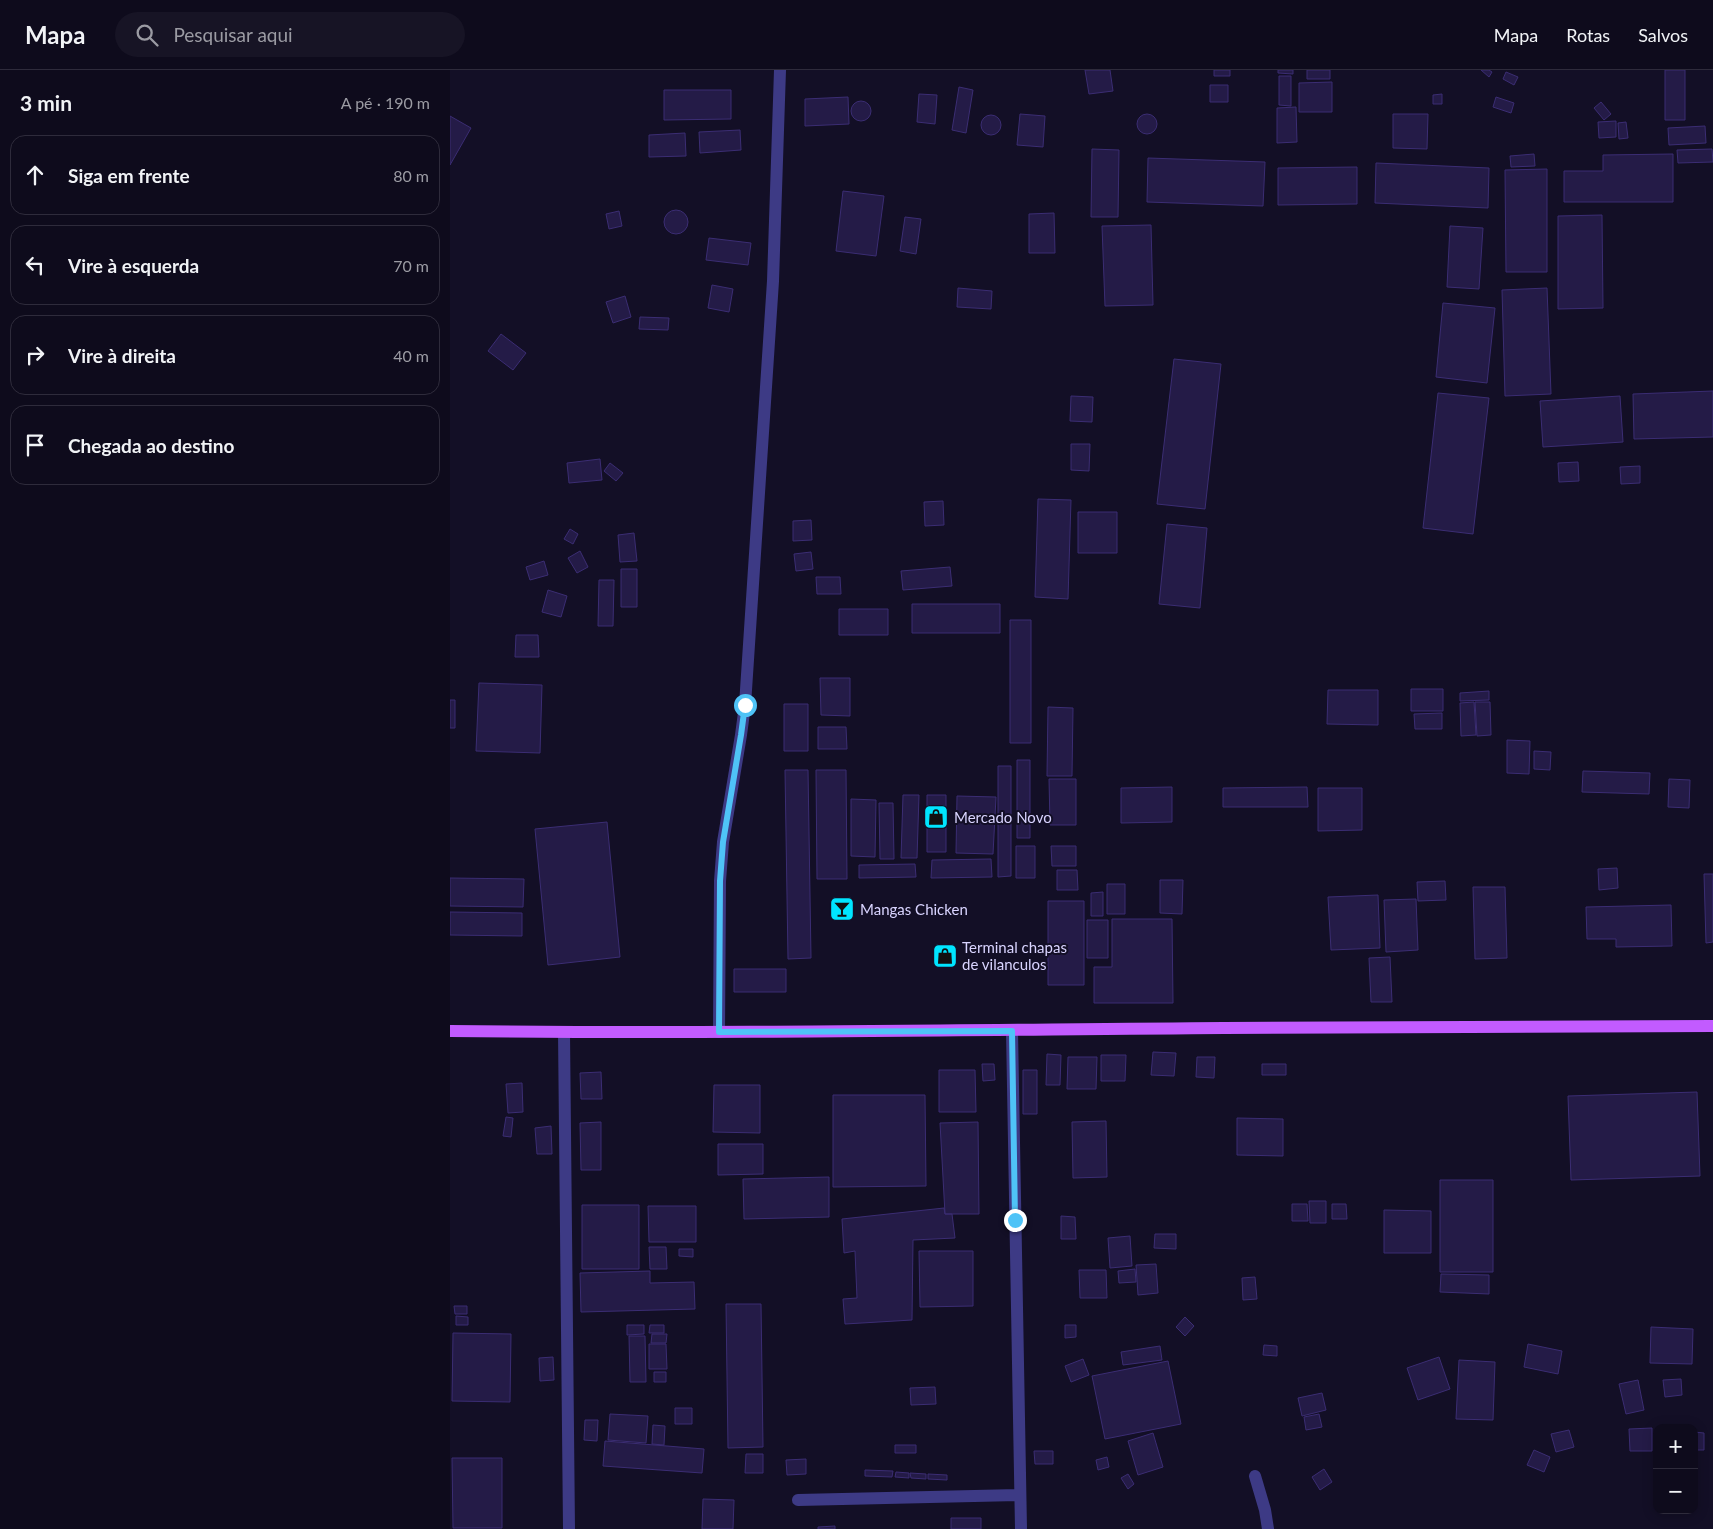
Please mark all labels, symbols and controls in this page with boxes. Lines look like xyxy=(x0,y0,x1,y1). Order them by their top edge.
search box xyxy=(115,12,465,57)
text: Mapa xyxy=(25,20,85,49)
icon: search xyxy=(133,21,161,49)
text: Pesquisar aqui xyxy=(173,23,293,46)
text: Mapa xyxy=(1494,24,1538,46)
text: Rotas xyxy=(1566,24,1610,46)
text: Salvos xyxy=(1638,24,1688,46)
text: 3 min xyxy=(20,90,72,115)
text: A pé · 190 m xyxy=(341,93,430,112)
icon: ahead xyxy=(21,161,49,189)
text: Siga em frente xyxy=(68,164,190,187)
text: 80 m xyxy=(393,166,429,185)
icon: left xyxy=(21,251,49,279)
text: Vire à esquerda xyxy=(68,254,199,277)
text: 70 m xyxy=(393,256,429,275)
icon: right xyxy=(21,341,49,369)
text: Vire à direita xyxy=(68,344,176,367)
text: 40 m xyxy=(393,346,429,365)
icon: arrive xyxy=(21,431,49,459)
text: Chegada ao destino xyxy=(68,434,234,457)
route start xyxy=(734,694,757,717)
shop icon: Mercado Novo xyxy=(923,804,949,830)
place label: Mercado Novo xyxy=(954,808,1052,826)
bar icon: Mangas Chicken xyxy=(829,896,855,922)
place label: Mangas Chicken xyxy=(860,900,968,918)
place label: Terminal chapas de vilanculos xyxy=(962,938,1067,973)
shop icon: Terminal chapas de vilanculos xyxy=(932,943,958,969)
route end xyxy=(1004,1209,1027,1232)
map controls xyxy=(1653,1424,1698,1514)
button: + xyxy=(1653,1424,1698,1469)
button: − xyxy=(1653,1469,1698,1514)

